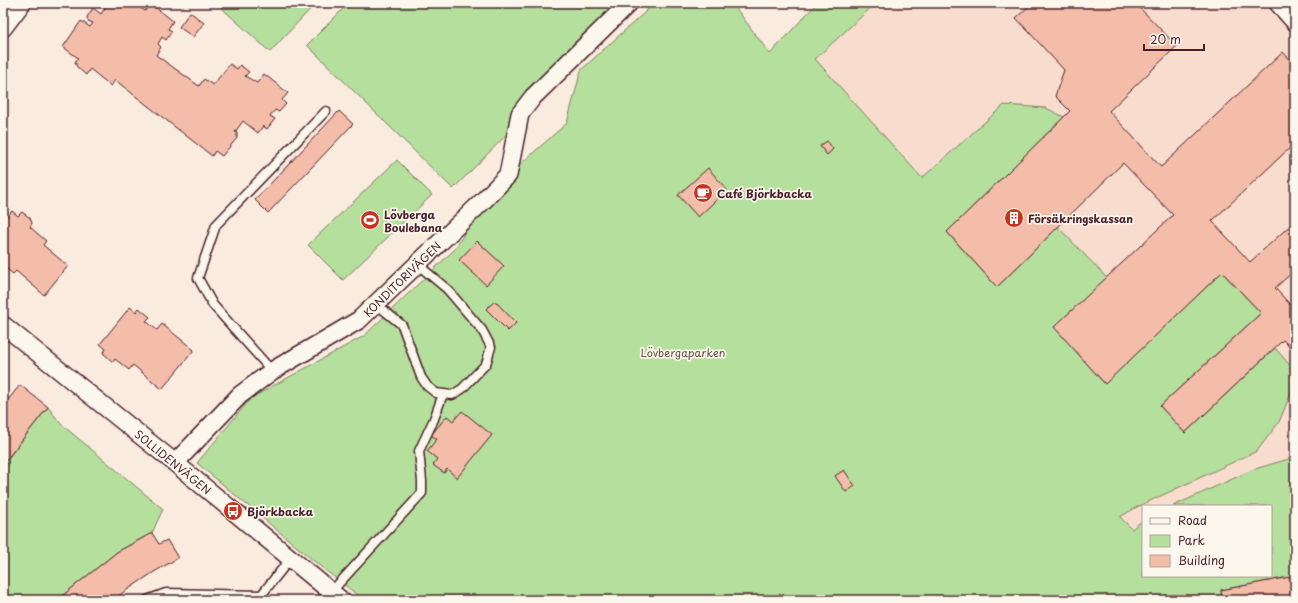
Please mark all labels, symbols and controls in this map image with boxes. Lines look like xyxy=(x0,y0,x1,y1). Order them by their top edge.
scale bar xyxy=(1144,26,1204,52)
text: 20 m xyxy=(1150,30,1181,48)
cafe icon: Café Björkbacka xyxy=(692,182,714,204)
place label: Café Björkbacka xyxy=(717,185,812,202)
place label: Lövberga Boulebana xyxy=(384,206,443,236)
building icon: Försäkringskassan xyxy=(1003,207,1025,229)
sports icon: Lövberga Boulebana xyxy=(359,209,381,231)
place label: Försäkringskassan xyxy=(1028,210,1133,227)
street label: KONDITORIVÄGEN xyxy=(359,237,445,321)
park label: Lövbergaparken xyxy=(641,344,725,361)
street label: SOLLIDENVÄGEN xyxy=(131,426,215,498)
bus stop icon: Björkbacka xyxy=(222,500,244,522)
place label: Björkbacka xyxy=(247,503,314,520)
legend xyxy=(1142,505,1272,577)
text: Road xyxy=(1178,511,1207,529)
text: Park xyxy=(1178,531,1205,549)
text: Building xyxy=(1178,551,1225,569)

